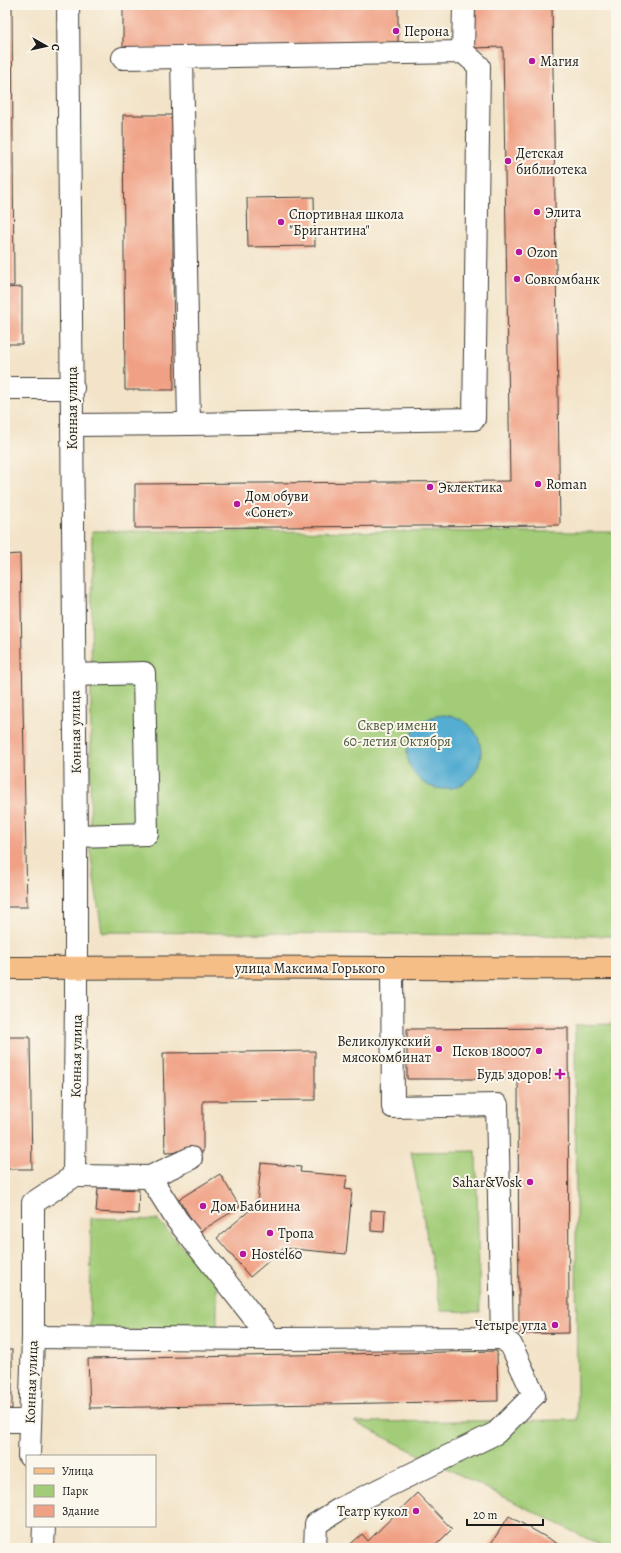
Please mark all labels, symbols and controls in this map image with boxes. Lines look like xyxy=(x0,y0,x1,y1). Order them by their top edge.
place label: Перона xyxy=(404,22,450,41)
north arrow xyxy=(26,26,66,66)
marker: Перона xyxy=(391,26,401,36)
text: С xyxy=(47,43,63,52)
place label: Магия xyxy=(540,52,579,71)
marker: Магия xyxy=(527,56,537,66)
place label: Детская библиотека xyxy=(516,144,588,179)
marker: Детская библиотека xyxy=(503,156,513,166)
place label: Элита xyxy=(545,203,582,222)
place label: Спортивная школа "Бригантина" xyxy=(289,205,405,240)
marker: Элита xyxy=(532,207,542,217)
marker: Спортивная школа "Бригантина" xyxy=(276,217,286,227)
place label: Ozon xyxy=(527,243,558,262)
marker: Ozon xyxy=(514,247,524,257)
place label: Совкомбанк xyxy=(525,270,600,289)
marker: Совкомбанк xyxy=(512,274,522,284)
street label: Конная улица xyxy=(63,366,82,450)
place label: Roman xyxy=(546,475,587,494)
place label: Эклектика xyxy=(438,478,503,497)
marker: Roman xyxy=(533,479,543,489)
marker: Эклектика xyxy=(425,482,435,492)
place label: Дом обуви «Сонет» xyxy=(245,487,309,522)
marker: Дом обуви «Сонет» xyxy=(232,499,242,509)
street label: Конная улица xyxy=(65,689,86,774)
park label: Сквер имени 60-летия Октября xyxy=(343,716,451,751)
street label: улица Максима Горького xyxy=(234,959,385,978)
street label: Конная улица xyxy=(66,1013,87,1098)
place label: Великолукский мясокомбинат xyxy=(337,1032,431,1067)
place label: Псков 180007 xyxy=(452,1042,531,1061)
marker: Великолукский мясокомбинат xyxy=(434,1044,444,1054)
marker: Псков 180007 xyxy=(534,1046,544,1056)
place label: Будь здоров! xyxy=(476,1065,552,1084)
marker: Будь здоров! xyxy=(555,1069,565,1079)
place label: Sahar&Vosk xyxy=(452,1173,522,1192)
marker: Sahar&Vosk xyxy=(525,1177,535,1187)
place label: Дом Бабинина xyxy=(211,1197,301,1216)
marker: Дом Бабинина xyxy=(198,1201,208,1211)
place label: Тропа xyxy=(278,1224,315,1243)
marker: Тропа xyxy=(265,1228,275,1238)
place label: Hostel60 xyxy=(251,1245,302,1264)
marker: Hostel60 xyxy=(238,1249,248,1259)
place label: Четыре угла xyxy=(475,1316,548,1335)
marker: Четыре угла xyxy=(550,1320,560,1330)
street label: Конная улица xyxy=(21,1339,42,1424)
legend xyxy=(26,1455,156,1527)
text: Улица xyxy=(62,1463,94,1479)
text: Парк xyxy=(62,1483,88,1499)
scale bar xyxy=(467,1501,543,1527)
place label: Театр кукол xyxy=(337,1502,408,1521)
text: Здание xyxy=(62,1503,99,1519)
marker: Театр кукол xyxy=(411,1506,421,1516)
text: 20 m xyxy=(473,1507,497,1523)

